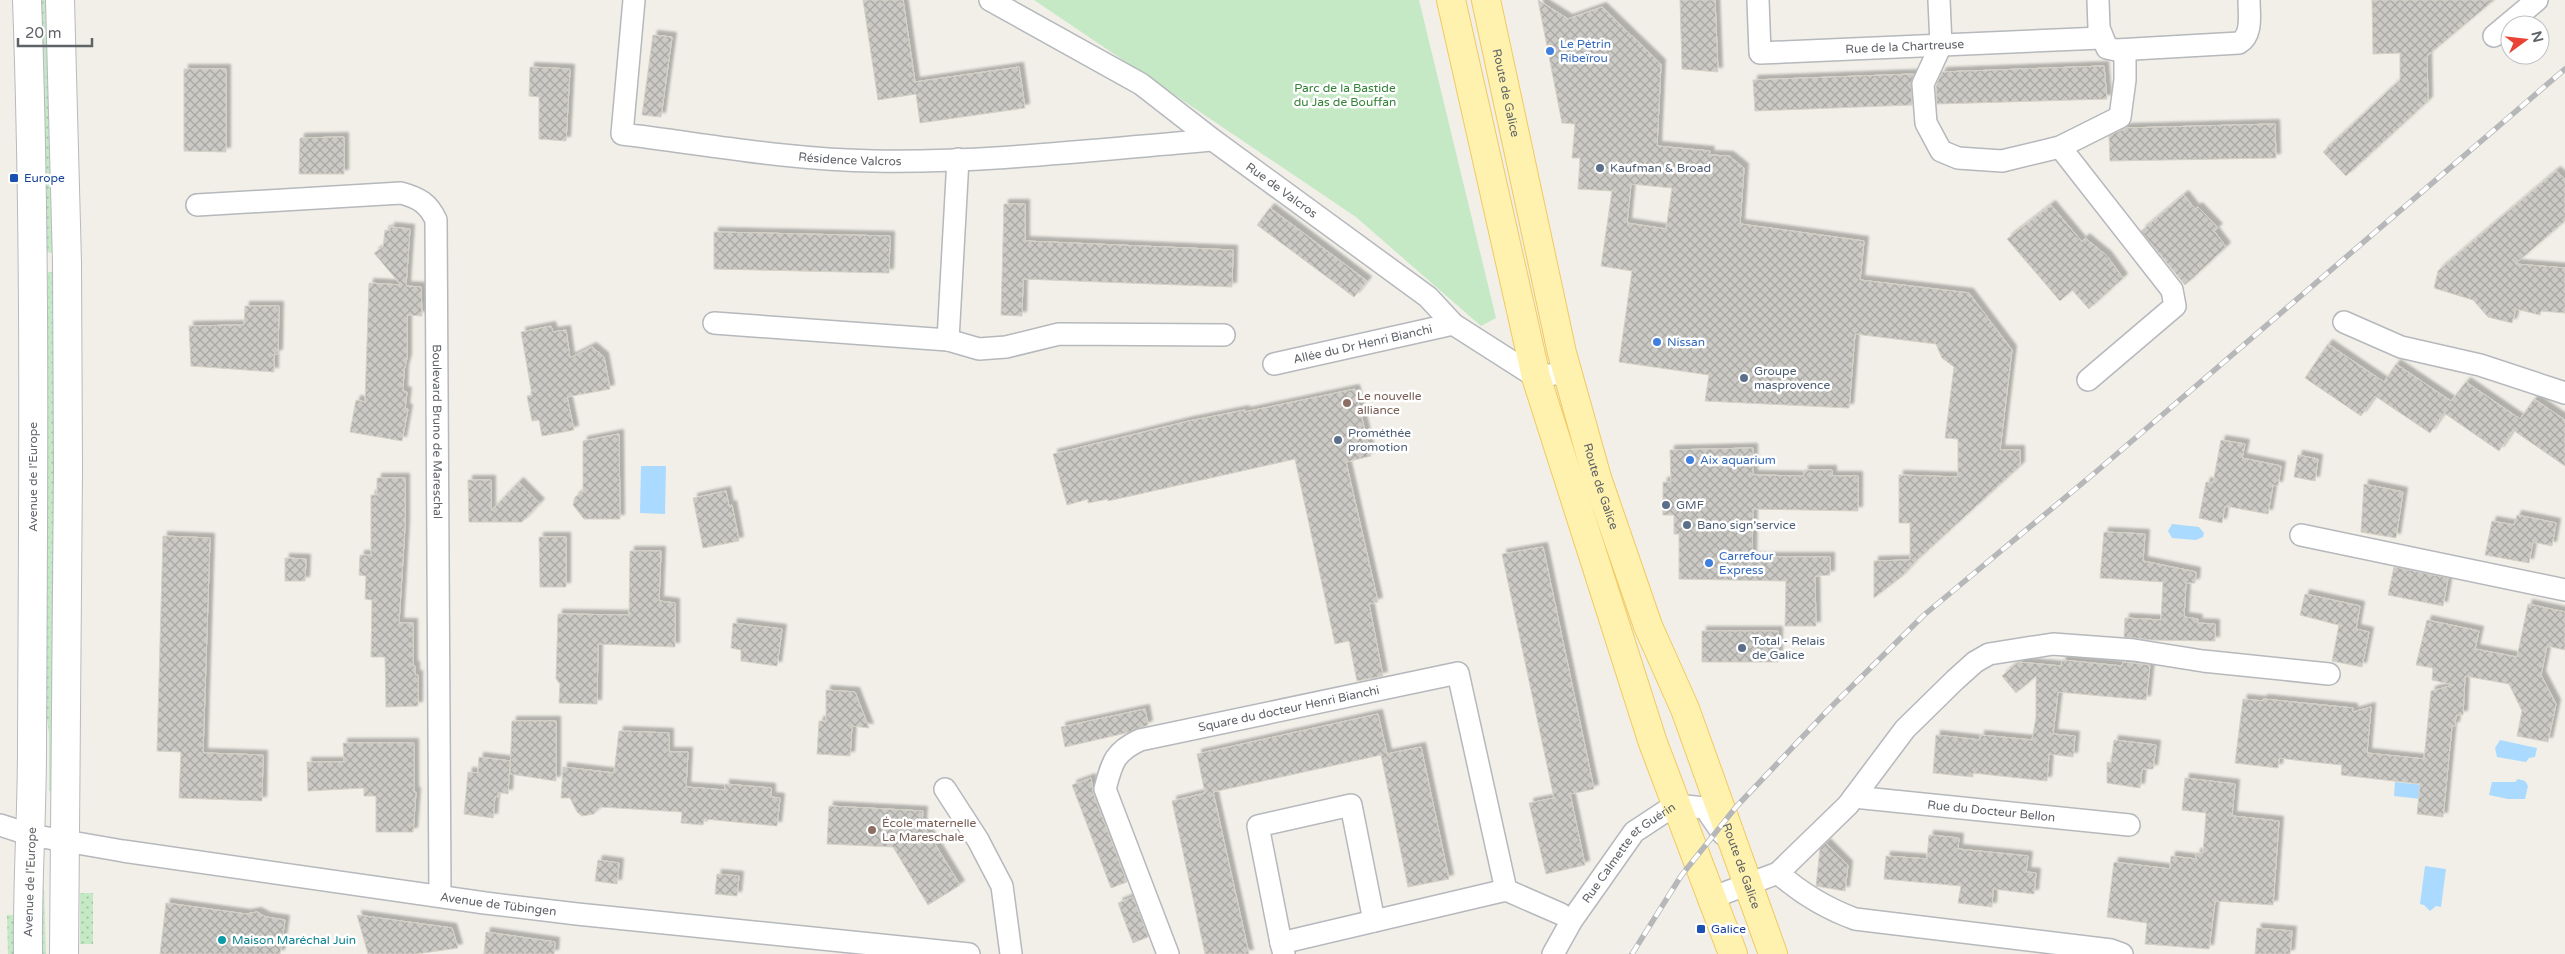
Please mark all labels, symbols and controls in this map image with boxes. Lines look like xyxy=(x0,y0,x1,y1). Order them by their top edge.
scale bar xyxy=(18,15,91,47)
north arrow xyxy=(2500,15,2550,65)
text: 20 m xyxy=(25,24,62,42)
text: N xyxy=(2527,29,2547,44)
place label: Le Pétrin Ribeïrou xyxy=(1560,37,1611,65)
street label: Rue de la Chartreuse xyxy=(1845,37,1965,56)
marker: Le Pétrin Ribeïrou xyxy=(1544,45,1556,57)
street label: Route de Galice xyxy=(1490,47,1522,139)
park label: Parc de la Bastide du Jas de Bouffan xyxy=(1294,81,1396,109)
street label: Résidence Valcros xyxy=(798,150,902,168)
street label: Rue de Valcros xyxy=(1243,160,1320,221)
place label: Kaufman & Broad xyxy=(1610,161,1711,175)
marker: Kaufman & Broad xyxy=(1594,162,1606,174)
place label: Europe xyxy=(24,171,65,185)
marker: Europe xyxy=(8,172,20,184)
street label: Allée du Dr Henri Bianchi xyxy=(1292,322,1434,366)
place label: Nissan xyxy=(1667,335,1705,349)
marker: Nissan xyxy=(1651,336,1663,348)
street label: Boulevard Bruno de Mareschal xyxy=(430,344,445,519)
place label: Groupe masprovence xyxy=(1754,364,1830,392)
marker: Groupe masprovence xyxy=(1738,372,1750,384)
place label: Le nouvelle alliance xyxy=(1357,389,1422,417)
marker: Le nouvelle alliance xyxy=(1341,397,1353,409)
street label: Avenue de l'Europe xyxy=(26,422,40,532)
place label: Prométhée promotion xyxy=(1348,426,1411,454)
marker: Prométhée promotion xyxy=(1332,434,1344,446)
street label: Route de Galice xyxy=(1581,442,1621,532)
place label: Aix aquarium xyxy=(1700,453,1776,467)
marker: Aix aquarium xyxy=(1684,454,1696,466)
place label: GMF xyxy=(1676,498,1704,512)
marker: GMF xyxy=(1660,499,1672,511)
place label: Bano sign'service xyxy=(1697,518,1796,532)
marker: Bano sign'service xyxy=(1681,519,1693,531)
place label: Carrefour Express xyxy=(1719,549,1774,577)
marker: Carrefour Express xyxy=(1703,557,1715,569)
place label: Total - Relais de Galice xyxy=(1752,634,1825,662)
marker: Total - Relais de Galice xyxy=(1736,642,1748,654)
street label: Square du docteur Henri Bianchi xyxy=(1197,683,1381,735)
street label: Rue du Docteur Bellon xyxy=(1927,798,2056,824)
street label: Rue Calmette et Guérin xyxy=(1579,800,1678,906)
place label: École maternelle La Mareschale xyxy=(882,816,977,844)
street label: Route de Galice xyxy=(1720,821,1763,911)
marker: École maternelle La Mareschale xyxy=(866,824,878,836)
street label: Avenue de l'Europe xyxy=(21,827,39,937)
street label: Avenue de Tübingen xyxy=(439,890,557,918)
place label: Galice xyxy=(1711,922,1746,936)
marker: Galice xyxy=(1695,923,1707,935)
place label: Maison Maréchal Juin xyxy=(232,933,356,947)
marker: Maison Maréchal Juin xyxy=(216,934,228,946)

